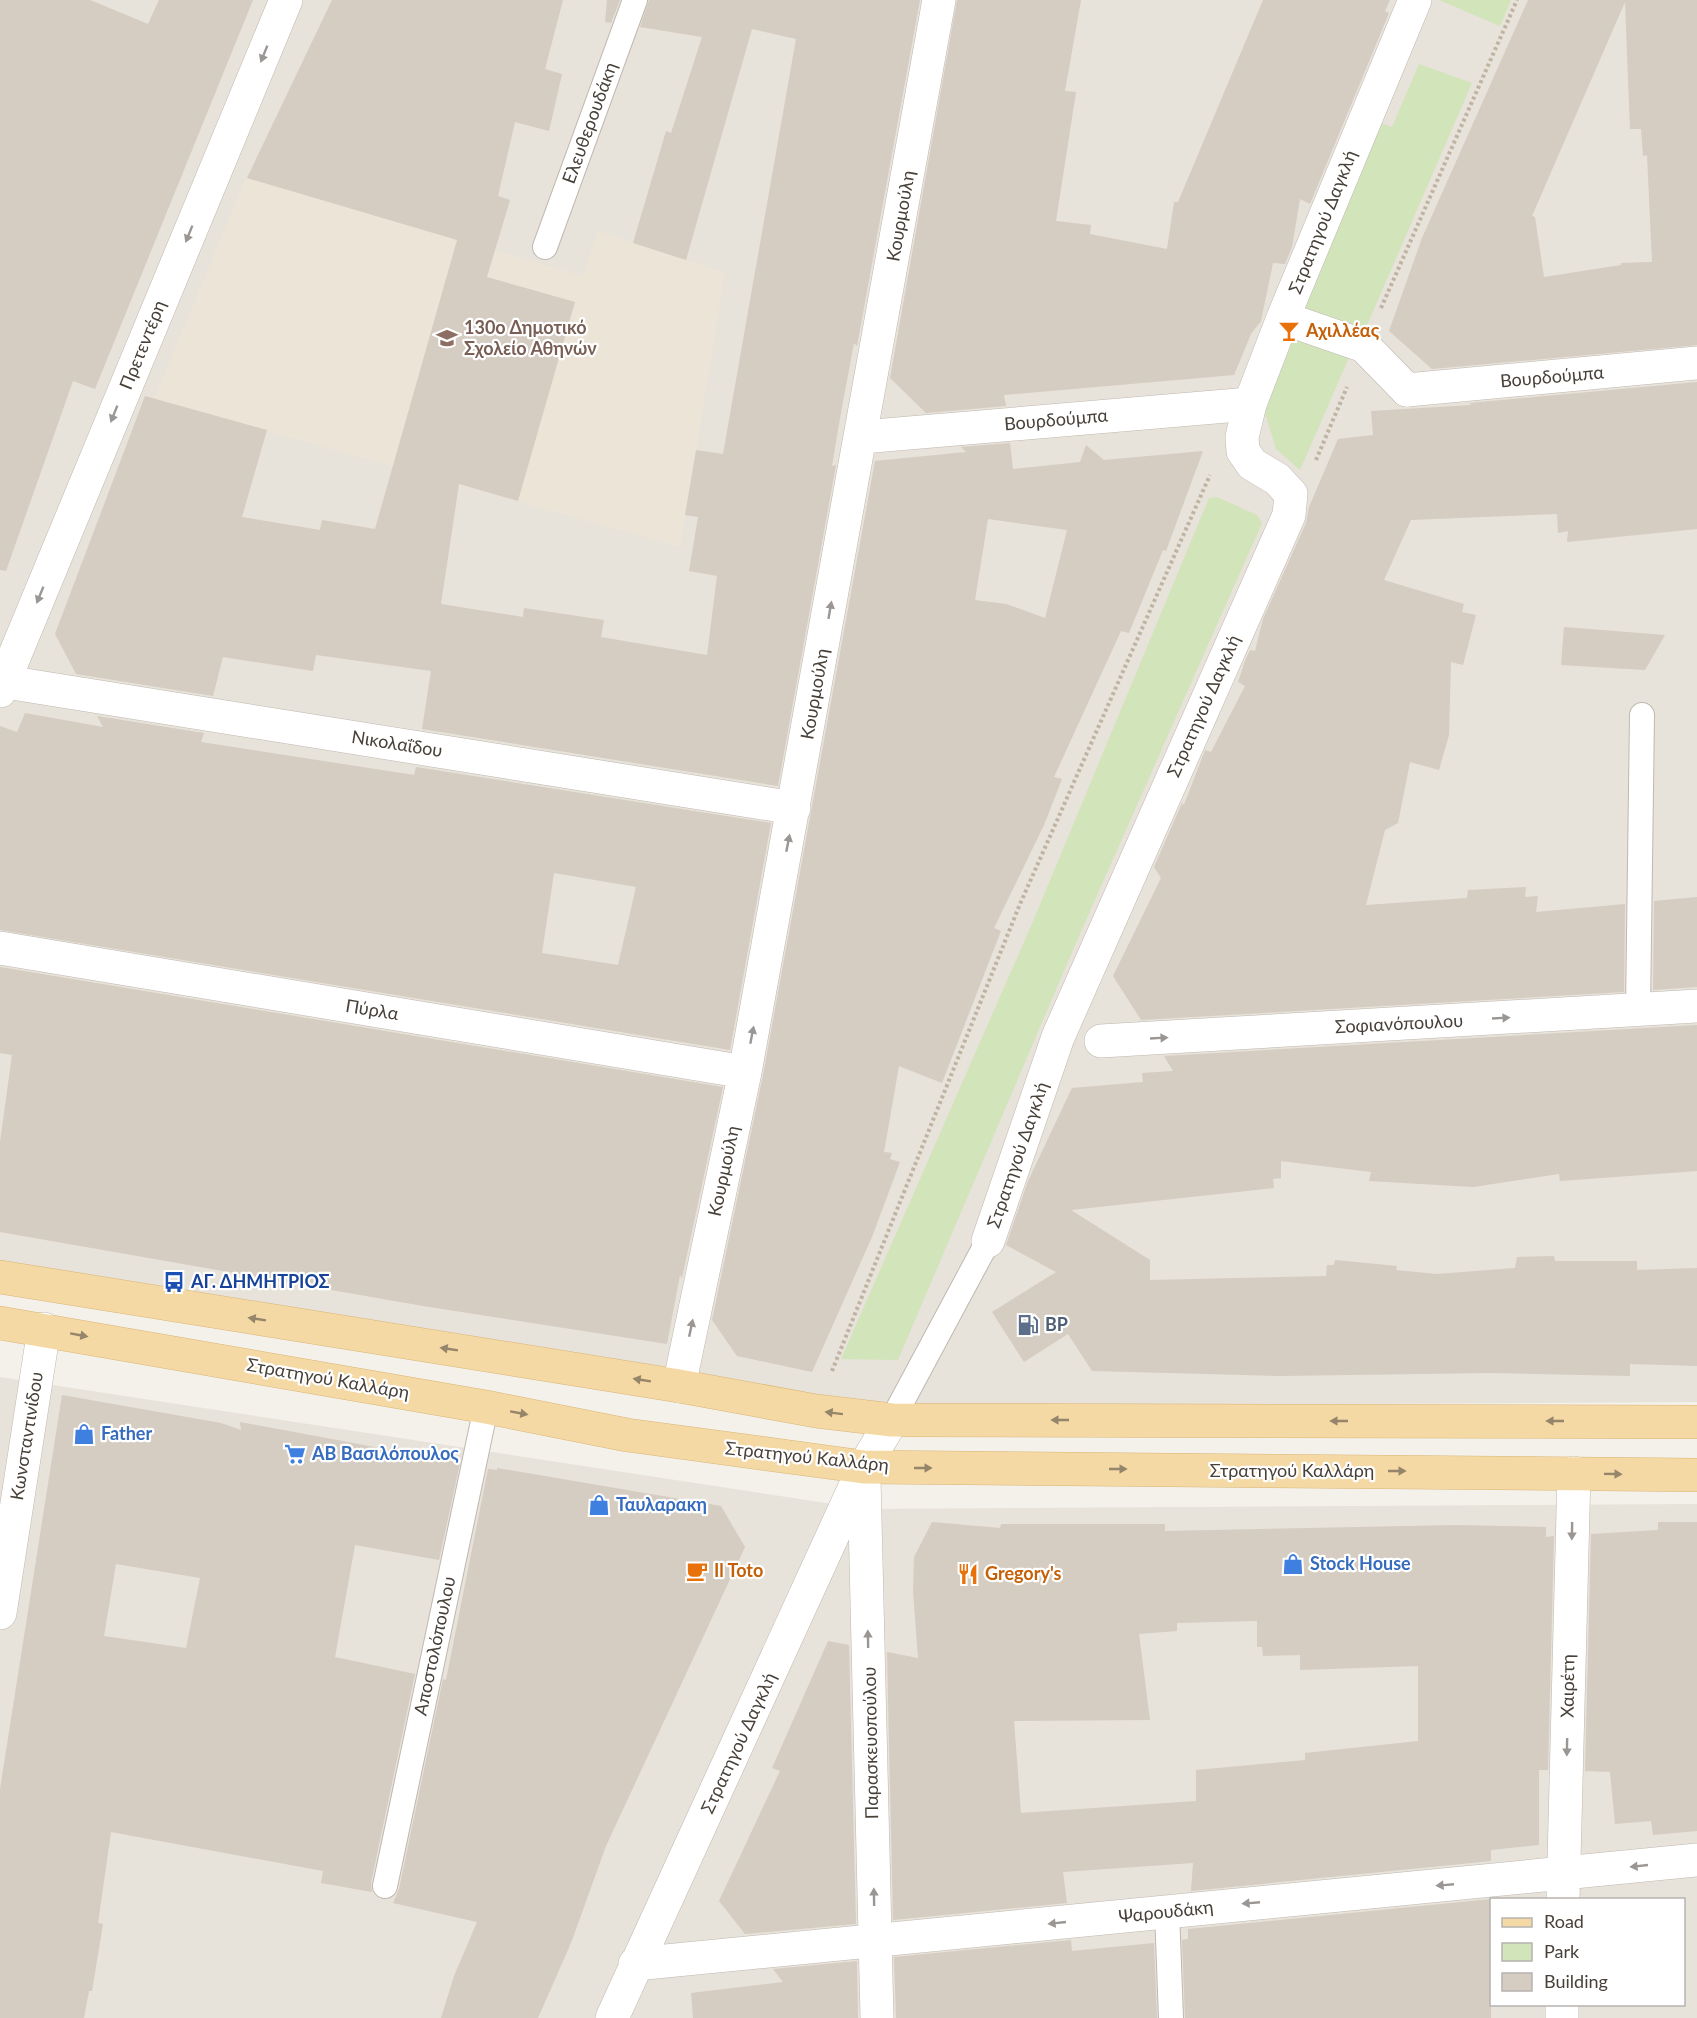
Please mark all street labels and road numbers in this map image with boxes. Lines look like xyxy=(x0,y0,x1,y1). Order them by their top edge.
street label: Ελευθερουδάκη xyxy=(557,59,621,186)
street label: Στρατηγού Δαγκλή xyxy=(1283,147,1361,297)
street label: Κουρμούλη xyxy=(881,169,919,263)
street label: Πρετεντέρη xyxy=(114,297,170,393)
street label: Βουρδούμπα xyxy=(1499,360,1605,392)
street label: Βουρδούμπα xyxy=(1003,403,1109,435)
street label: Στρατηγού Δαγκλή xyxy=(1162,631,1244,780)
street label: Κουρμούλη xyxy=(795,647,833,741)
street label: Νικολαΐδου xyxy=(350,725,444,761)
street label: Πύρλα xyxy=(344,994,401,1024)
street label: Σοφιανόπουλου xyxy=(1334,1009,1464,1037)
street label: Στρατηγού Δαγκλή xyxy=(982,1079,1052,1231)
street label: Κουρμούλη xyxy=(703,1124,743,1218)
street label: Στρατηγού Καλλάρη xyxy=(245,1353,411,1403)
street label: Κωνσταντινίδου xyxy=(5,1370,47,1502)
street label: Στρατηγού Καλλάρη xyxy=(724,1436,890,1476)
street label: Στρατηγού Καλλάρη xyxy=(1210,1459,1374,1481)
street label: Αποστολόπουλου xyxy=(409,1574,460,1717)
street label: Χαιρέτη xyxy=(1555,1654,1579,1718)
street label: Παρασκευοπούλου xyxy=(858,1666,882,1820)
street label: Στρατηγού Δαγκλή xyxy=(696,1669,780,1817)
street label: Ψαρουδάκη xyxy=(1117,1895,1214,1927)

